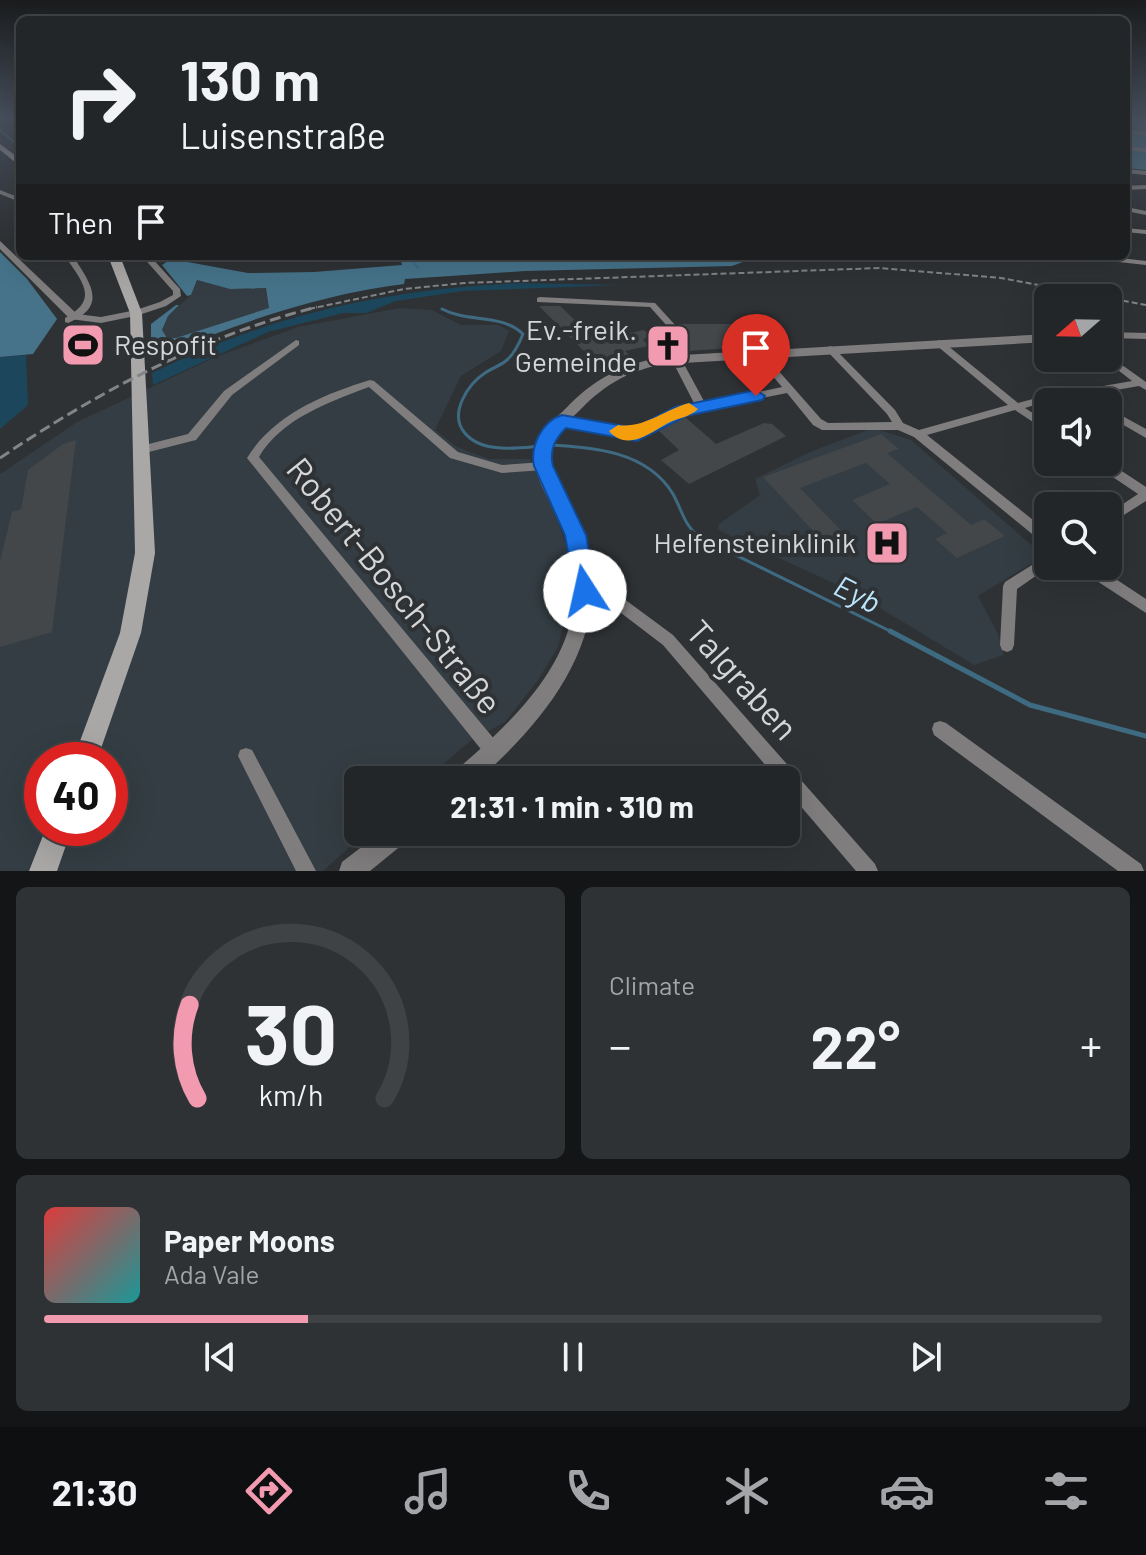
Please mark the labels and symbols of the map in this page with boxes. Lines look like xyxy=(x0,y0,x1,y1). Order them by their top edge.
north arrow xyxy=(1034,284,1122,372)
place label: Ev.-freik. Gemeinde xyxy=(515,312,637,378)
pin xyxy=(722,314,790,396)
sports icon: Respofit xyxy=(59,321,107,369)
church icon: Ev.-freik. Gemeinde xyxy=(644,322,692,370)
place label: Respofit xyxy=(114,327,217,361)
street label: Robert-Bosch-Straße xyxy=(279,449,511,722)
hospital icon: Helfensteinklinik xyxy=(863,519,911,567)
place label: Helfensteinklinik xyxy=(653,525,856,559)
position arrow xyxy=(543,549,627,633)
water label: Eyb xyxy=(829,567,887,620)
street label: Talgraben xyxy=(679,611,807,747)
speed limit sign: 40 xyxy=(24,742,128,846)

